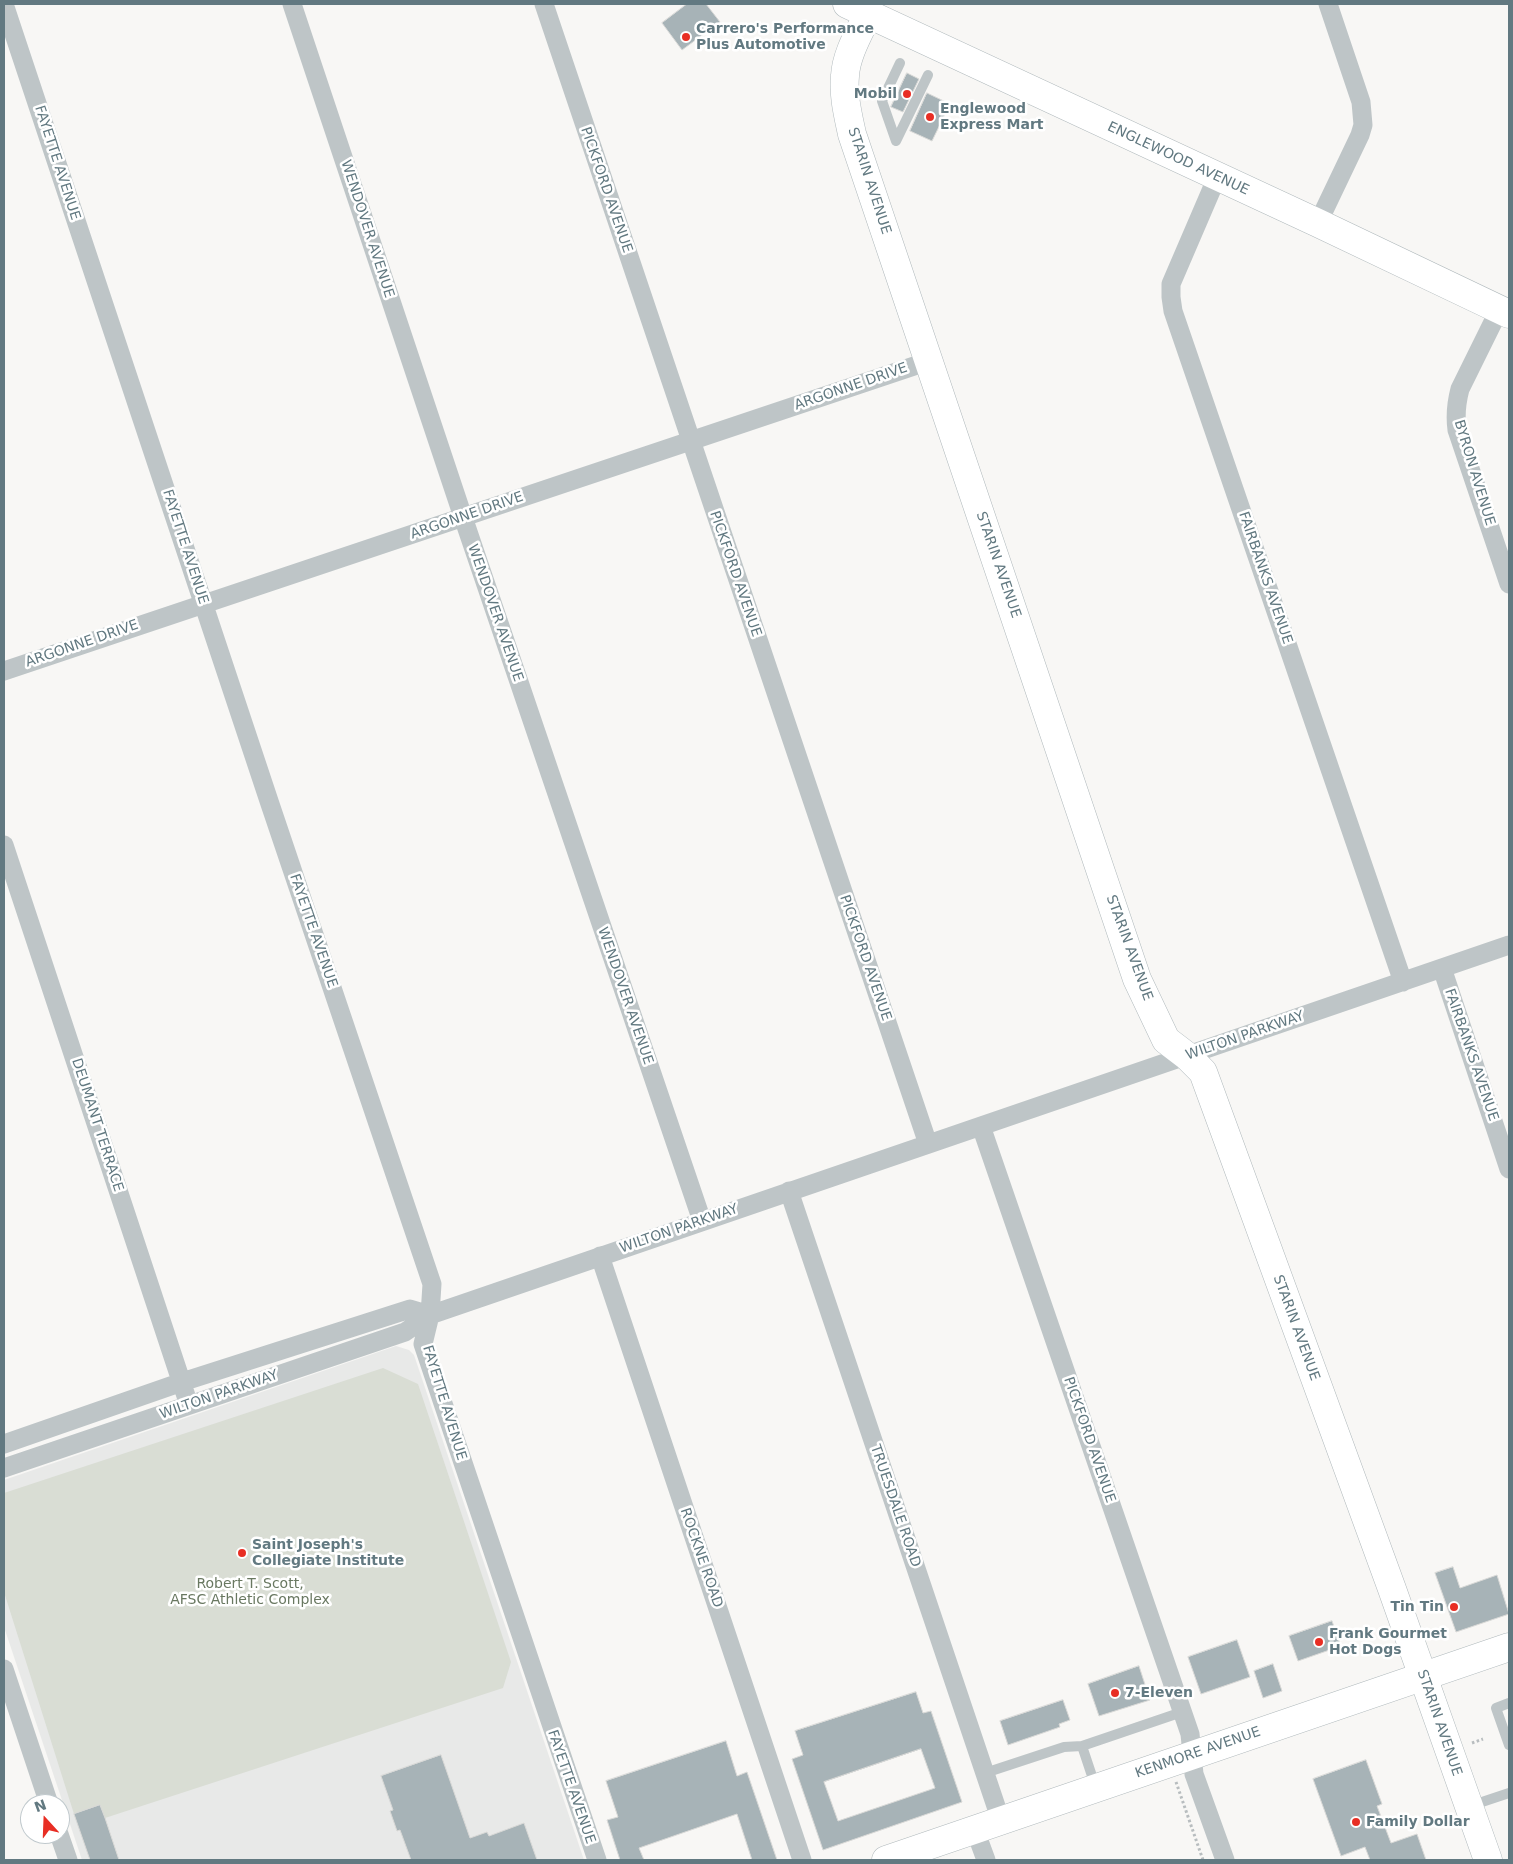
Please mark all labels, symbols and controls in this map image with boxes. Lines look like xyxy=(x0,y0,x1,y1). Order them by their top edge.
place label: Carrero's Performance Plus Automotive xyxy=(696,21,874,54)
marker: Carrero's Performance Plus Automotive xyxy=(680,31,692,43)
place label: Mobil xyxy=(854,86,897,102)
marker: Mobil xyxy=(901,88,913,100)
place label: Englewood Express Mart xyxy=(940,101,1044,134)
street label: FAYETTE AVENUE xyxy=(31,104,83,222)
marker: Englewood Express Mart xyxy=(924,111,936,123)
street label: ENGLEWOOD AVENUE xyxy=(1104,119,1252,199)
street label: PICKFORD AVENUE xyxy=(577,125,635,255)
street label: STARIN AVENUE xyxy=(844,125,894,237)
street label: WENDOVER AVENUE xyxy=(337,158,397,300)
street label: ARGONNE DRIVE xyxy=(792,360,910,414)
street label: BYRON AVENUE xyxy=(1450,418,1498,528)
street label: FAYETTE AVENUE xyxy=(159,488,211,606)
street label: ARGONNE DRIVE xyxy=(408,489,526,543)
street label: PICKFORD AVENUE xyxy=(706,509,764,639)
street label: STARIN AVENUE xyxy=(972,510,1024,620)
street label: FAIRBANKS AVENUE xyxy=(1234,510,1296,646)
street label: WENDOVER AVENUE xyxy=(464,542,526,684)
street label: ARGONNE DRIVE xyxy=(23,617,141,671)
street label: FAYETTE AVENUE xyxy=(286,872,340,990)
street label: PICKFORD AVENUE xyxy=(836,893,894,1023)
street label: STARIN AVENUE xyxy=(1102,893,1156,1003)
street label: WENDOVER AVENUE xyxy=(594,925,656,1067)
street label: FAIRBANKS AVENUE xyxy=(1440,987,1502,1123)
street label: WILTON PARKWAY xyxy=(1184,1008,1306,1064)
street label: DEUMANT TERRACE xyxy=(67,1056,127,1194)
street label: WILTON PARKWAY xyxy=(618,1201,740,1257)
street label: STARIN AVENUE xyxy=(1269,1273,1323,1383)
street label: FAYETTE AVENUE xyxy=(419,1343,469,1463)
street label: WILTON PARKWAY xyxy=(158,1367,280,1423)
street label: PICKFORD AVENUE xyxy=(1060,1375,1118,1505)
street label: TRUESDALE ROAD xyxy=(866,1443,924,1569)
street label: ROCKNE ROAD xyxy=(676,1506,726,1610)
place label: Saint Joseph's Collegiate Institute xyxy=(252,1537,404,1570)
marker: Saint Joseph's Collegiate Institute xyxy=(236,1547,248,1559)
park label: Robert T. Scott, AFSC Athletic Complex xyxy=(170,1576,330,1608)
place label: Tin Tin xyxy=(1390,1599,1444,1615)
marker: Tin Tin xyxy=(1448,1601,1460,1613)
place label: Frank Gourmet Hot Dogs xyxy=(1329,1626,1447,1658)
marker: Frank Gourmet Hot Dogs xyxy=(1313,1636,1325,1648)
street label: STARIN AVENUE xyxy=(1413,1668,1465,1778)
place label: 7-Eleven xyxy=(1125,1685,1193,1701)
marker: 7-Eleven xyxy=(1109,1687,1121,1699)
street label: KENMORE AVENUE xyxy=(1133,1724,1263,1782)
street label: FAYETTE AVENUE xyxy=(544,1728,598,1846)
north arrow xyxy=(20,1794,70,1844)
text: N xyxy=(32,1796,48,1815)
place label: Family Dollar xyxy=(1366,1814,1470,1830)
marker: Family Dollar xyxy=(1350,1816,1362,1828)

